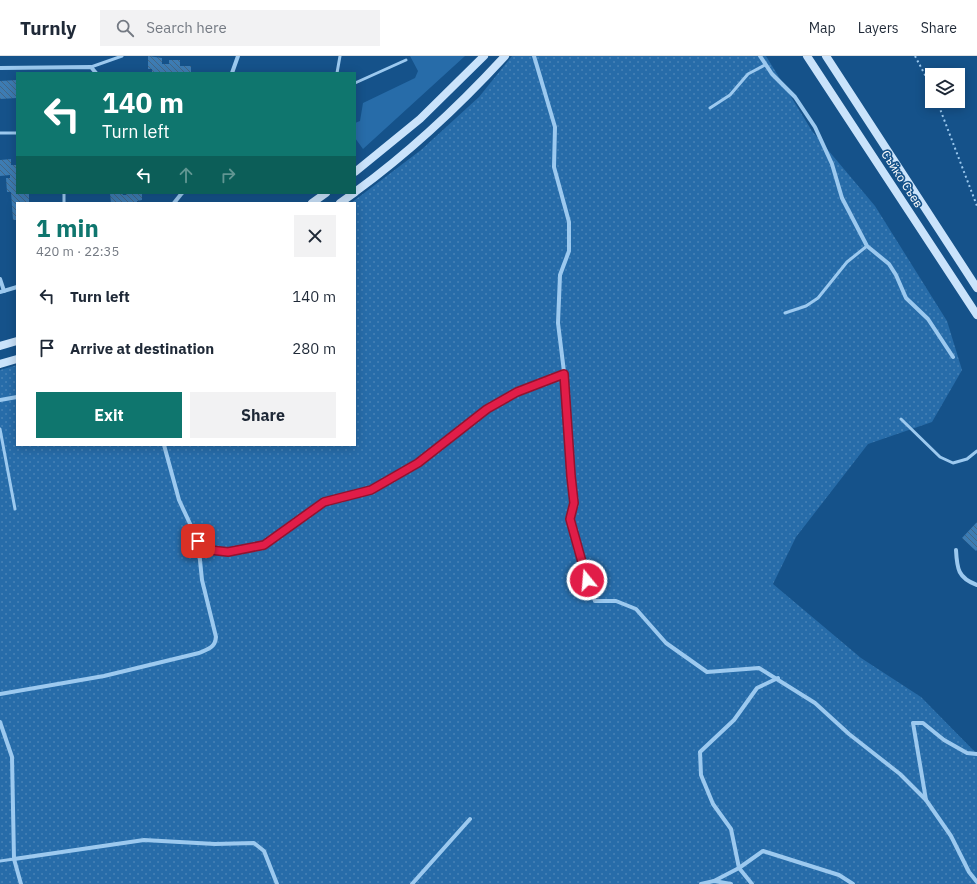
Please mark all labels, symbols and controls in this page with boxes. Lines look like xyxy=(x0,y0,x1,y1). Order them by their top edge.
search box xyxy=(100,10,380,46)
text: Turnly xyxy=(20,16,76,40)
icon: search xyxy=(114,17,136,39)
text: Search here xyxy=(146,18,227,37)
text: Map xyxy=(809,19,836,37)
text: Layers xyxy=(858,19,899,37)
text: Share xyxy=(921,19,957,37)
map controls xyxy=(925,68,965,108)
button: layers xyxy=(925,68,965,108)
text: 140 m xyxy=(102,84,184,121)
icon: left xyxy=(36,88,88,140)
text: Turn left xyxy=(102,120,170,143)
street label: Съйко Съев xyxy=(878,147,927,210)
icon: left xyxy=(133,164,155,186)
icon: ahead xyxy=(175,164,197,186)
icon: right xyxy=(217,164,239,186)
text: 1 min xyxy=(36,212,99,244)
button: close xyxy=(294,215,336,257)
text: 420 m · 22:35 xyxy=(36,243,119,260)
icon: left xyxy=(36,285,58,307)
text: Turn left xyxy=(70,287,130,306)
text: 140 m xyxy=(292,287,336,306)
icon: arrive xyxy=(36,337,58,359)
text: Arrive at destination xyxy=(70,339,214,358)
text: 280 m xyxy=(292,339,336,358)
button: Exit xyxy=(36,392,182,438)
button: Share xyxy=(190,392,336,438)
pin xyxy=(181,524,215,558)
icon: arrive xyxy=(187,530,209,552)
position arrow xyxy=(566,559,608,601)

